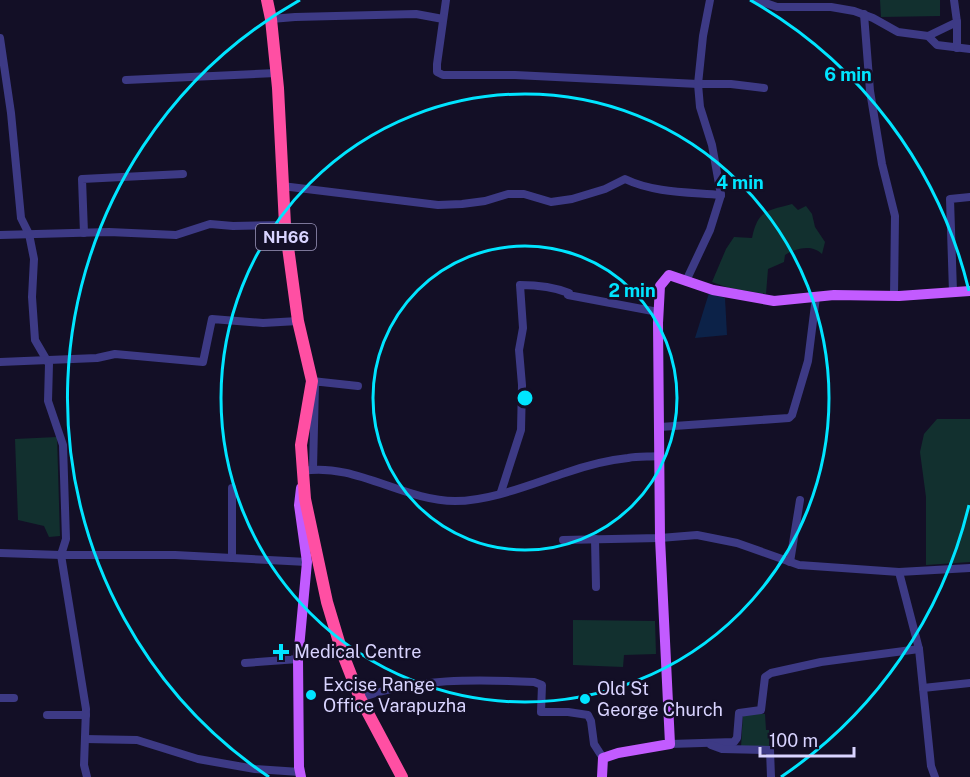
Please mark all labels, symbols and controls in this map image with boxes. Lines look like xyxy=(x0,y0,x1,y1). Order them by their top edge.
text: 6 min xyxy=(824,64,872,85)
text: 4 min xyxy=(716,172,764,193)
road number: NH66 xyxy=(256,224,316,250)
text: 2 min xyxy=(608,280,656,301)
centre of rings xyxy=(515,388,535,408)
place label: Medical Centre xyxy=(294,641,421,662)
marker: Medical Centre xyxy=(272,643,290,661)
place label: Excise Range Office Varapuzha xyxy=(323,674,466,716)
place label: Old St George Church xyxy=(597,678,723,720)
marker: Excise Range Office Varapuzha xyxy=(304,688,318,702)
marker: Old St George Church xyxy=(578,692,592,706)
scale bar xyxy=(760,720,854,758)
text: 100 m xyxy=(769,730,818,751)

